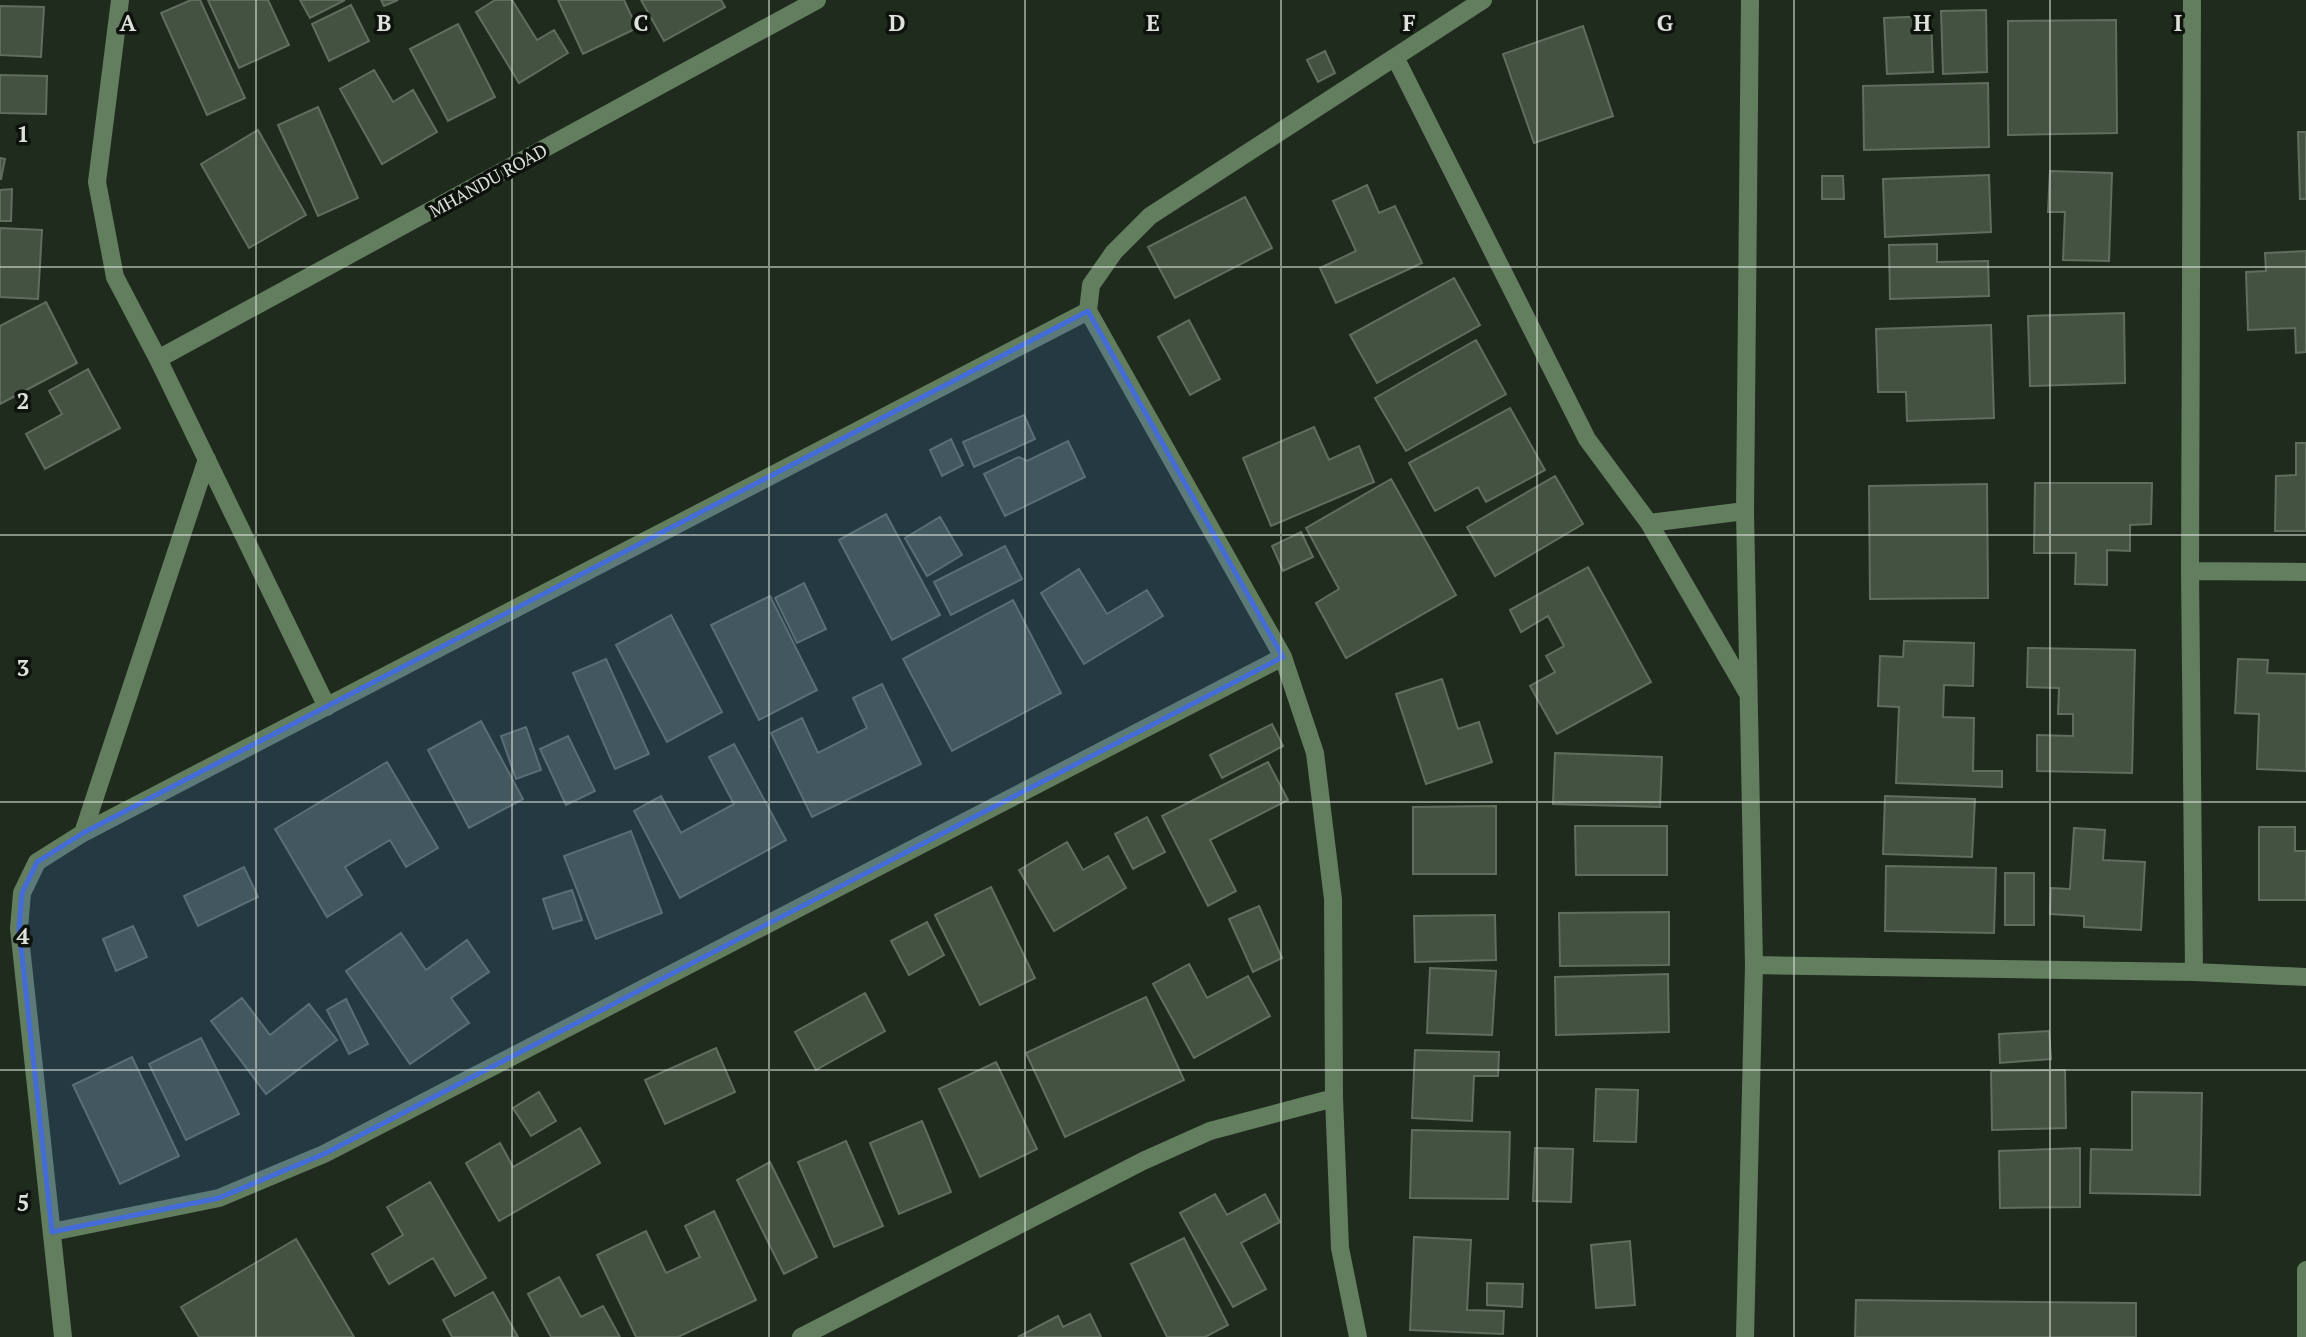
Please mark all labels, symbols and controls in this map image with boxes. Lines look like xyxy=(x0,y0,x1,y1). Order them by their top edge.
text: A xyxy=(120,7,137,38)
text: B xyxy=(377,7,392,38)
text: C xyxy=(634,7,649,38)
text: D xyxy=(889,7,906,38)
text: E xyxy=(1146,7,1160,38)
text: F xyxy=(1402,7,1416,38)
text: G xyxy=(1657,7,1674,38)
text: H xyxy=(1913,7,1931,38)
text: I xyxy=(2174,7,2182,38)
text: 1 xyxy=(17,118,30,149)
street label: MHANDU ROAD xyxy=(425,138,551,222)
text: 2 xyxy=(17,385,30,416)
text: 3 xyxy=(17,652,30,683)
text: 4 xyxy=(17,920,30,951)
text: 5 xyxy=(17,1187,30,1218)

